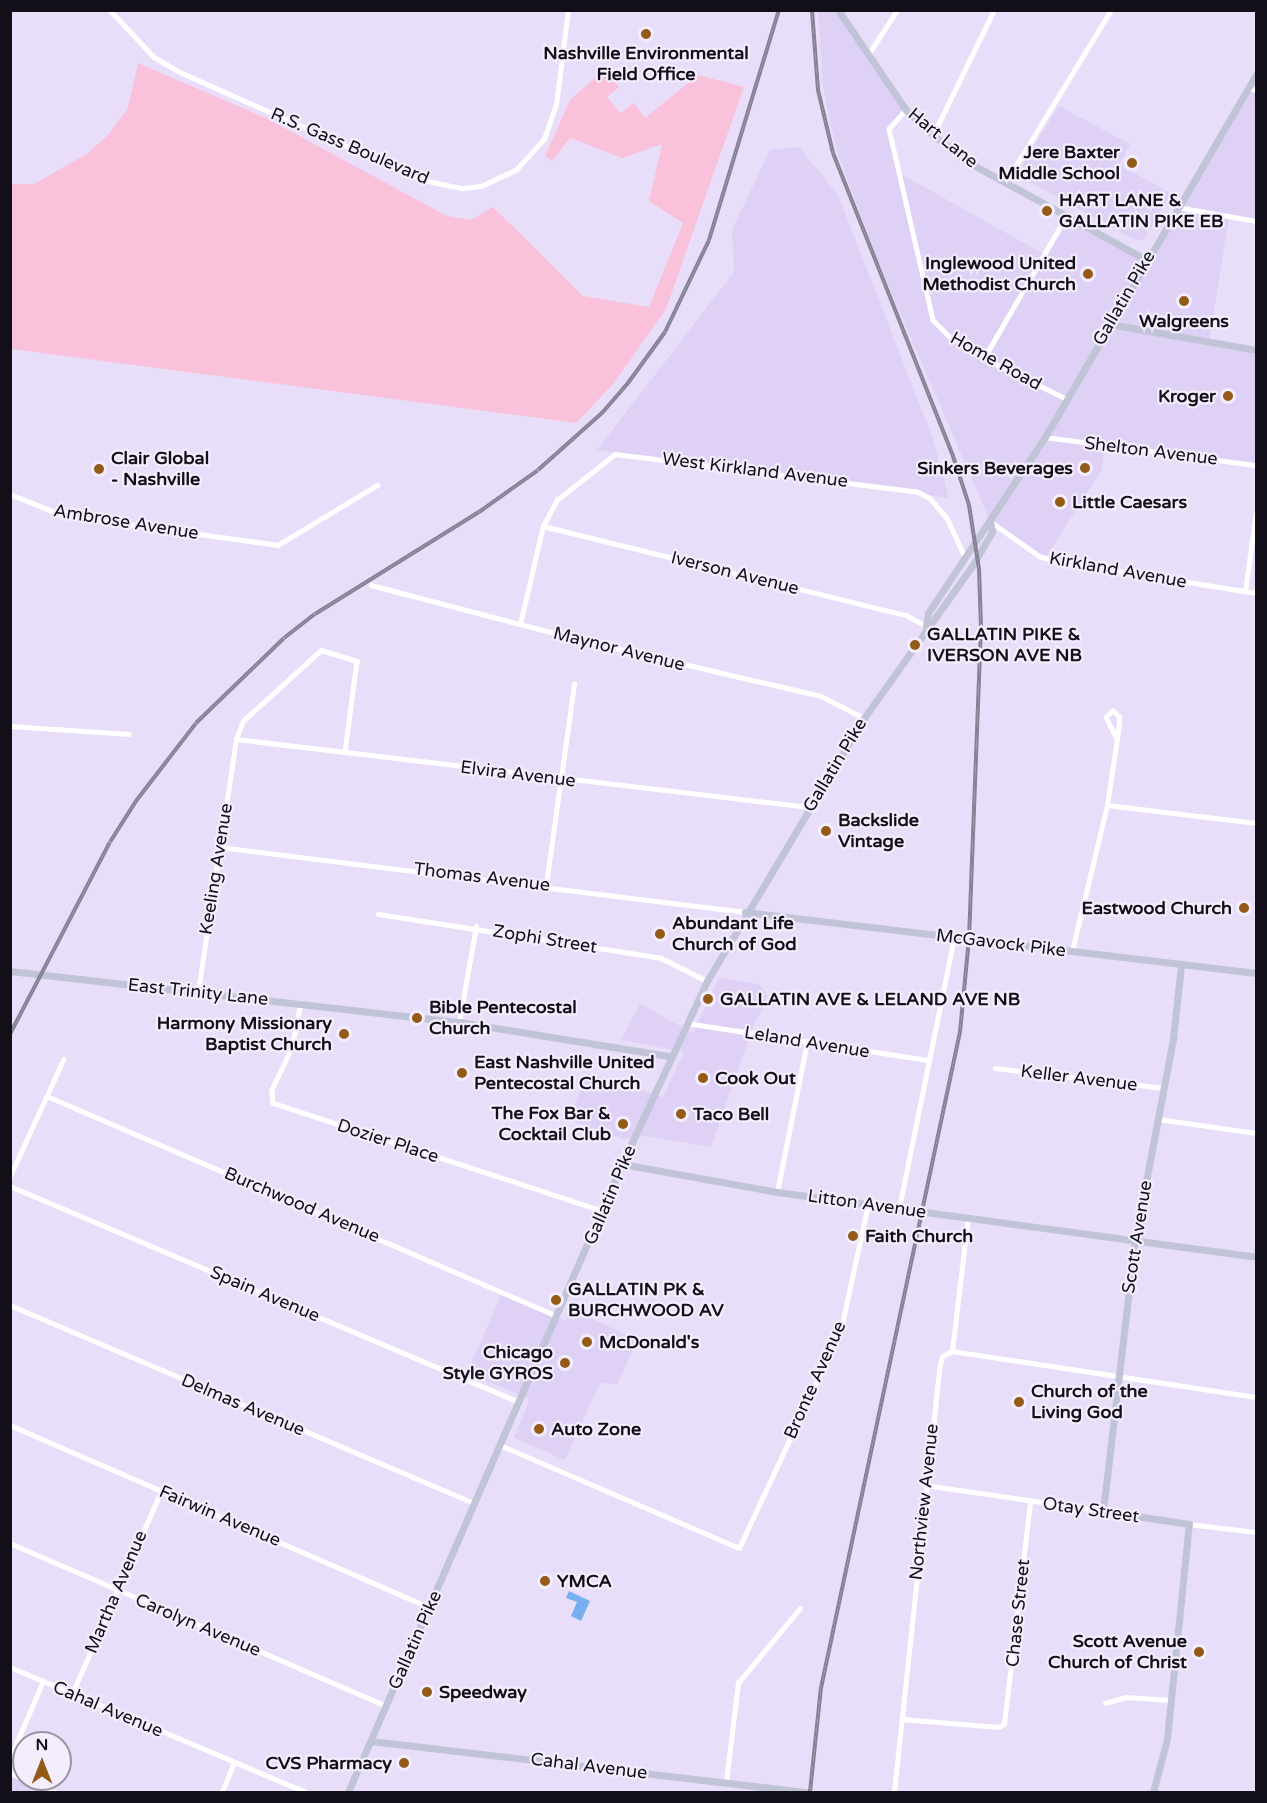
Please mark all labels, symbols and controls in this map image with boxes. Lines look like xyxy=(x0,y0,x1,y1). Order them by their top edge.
marker: Nashville Environmental Field Office xyxy=(639,27,653,41)
place label: Nashville Environmental Field Office xyxy=(543,43,749,86)
street label: R.S. Gass Boulevard xyxy=(268,103,432,189)
street label: Hart Lane xyxy=(904,103,982,173)
place label: Jere Baxter Middle School xyxy=(998,142,1120,184)
marker: Jere Baxter Middle School xyxy=(1125,156,1139,170)
place label: HART LANE & GALLATIN PIKE EB xyxy=(1059,190,1223,232)
marker: HART LANE & GALLATIN PIKE EB xyxy=(1040,204,1054,218)
street label: Gallatin Pike xyxy=(1088,247,1160,349)
place label: Inglewood United Methodist Church xyxy=(922,253,1076,296)
marker: Inglewood United Methodist Church xyxy=(1081,267,1095,281)
marker: Walgreens xyxy=(1177,294,1191,308)
place label: Walgreens xyxy=(1139,310,1229,332)
street label: Home Road xyxy=(947,327,1045,395)
place label: Kroger xyxy=(1158,385,1216,407)
marker: Kroger xyxy=(1221,389,1235,403)
street label: Shelton Avenue xyxy=(1083,432,1219,470)
place label: Clair Global - Nashville xyxy=(111,448,209,490)
street label: West Kirkland Avenue xyxy=(661,448,849,492)
place label: Sinkers Beverages xyxy=(917,457,1073,479)
marker: Sinkers Beverages xyxy=(1078,461,1092,475)
marker: Clair Global - Nashville xyxy=(92,462,106,476)
place label: Little Caesars xyxy=(1072,491,1187,513)
marker: Little Caesars xyxy=(1053,495,1067,509)
street label: Ambrose Avenue xyxy=(52,500,200,544)
street label: Iverson Avenue xyxy=(669,547,801,599)
street label: Kirkland Avenue xyxy=(1048,547,1188,593)
street label: Maynor Avenue xyxy=(551,622,687,676)
place label: GALLATIN PIKE & IVERSON AVE NB xyxy=(927,624,1082,666)
marker: GALLATIN PIKE & IVERSON AVE NB xyxy=(908,638,922,652)
street label: Gallatin Pike xyxy=(798,714,872,816)
street label: Elvira Avenue xyxy=(459,756,577,792)
street label: Keeling Avenue xyxy=(195,802,237,936)
place label: Backslide Vintage xyxy=(838,810,919,852)
marker: Backslide Vintage xyxy=(819,824,833,838)
street label: Thomas Avenue xyxy=(413,858,551,896)
place label: Eastwood Church xyxy=(1082,897,1232,919)
marker: Eastwood Church xyxy=(1237,901,1251,915)
place label: Abundant Life Church of God xyxy=(672,913,797,956)
street label: Zophi Street xyxy=(491,920,599,958)
street label: McGavock Pike xyxy=(935,924,1067,962)
marker: Abundant Life Church of God xyxy=(653,927,667,941)
street label: East Trinity Lane xyxy=(127,974,269,1010)
place label: GALLATIN AVE & LELAND AVE NB xyxy=(720,988,1020,1010)
marker: GALLATIN AVE & LELAND AVE NB xyxy=(701,992,715,1006)
place label: Bible Pentecostal Church xyxy=(429,997,577,1040)
marker: Bible Pentecostal Church xyxy=(410,1011,424,1025)
place label: Harmony Missionary Baptist Church xyxy=(157,1013,332,1056)
street label: Leland Avenue xyxy=(743,1021,871,1063)
marker: Harmony Missionary Baptist Church xyxy=(337,1027,351,1041)
place label: East Nashville United Pentecostal Church xyxy=(474,1052,655,1094)
street label: Keller Avenue xyxy=(1019,1060,1139,1096)
marker: East Nashville United Pentecostal Church xyxy=(455,1066,469,1080)
place label: Cook Out xyxy=(715,1067,796,1089)
marker: Cook Out xyxy=(696,1071,710,1085)
place label: The Fox Bar & Cocktail Club xyxy=(492,1103,611,1146)
place label: Taco Bell xyxy=(693,1103,769,1125)
marker: Taco Bell xyxy=(674,1107,688,1121)
street label: Dozier Place xyxy=(334,1114,442,1168)
marker: The Fox Bar & Cocktail Club xyxy=(616,1117,630,1131)
street label: Gallatin Pike xyxy=(579,1142,641,1248)
street label: Burchwood Avenue xyxy=(221,1162,383,1248)
street label: Scott Avenue xyxy=(1117,1179,1157,1295)
street label: Litton Avenue xyxy=(806,1185,928,1223)
place label: Faith Church xyxy=(865,1225,973,1247)
marker: Faith Church xyxy=(846,1229,860,1243)
street label: Spain Avenue xyxy=(207,1261,323,1327)
place label: GALLATIN PK & BURCHWOOD AV xyxy=(568,1279,724,1322)
marker: GALLATIN PK & BURCHWOOD AV xyxy=(549,1293,563,1307)
street label: Bronte Avenue xyxy=(779,1318,851,1442)
place label: McDonald's xyxy=(599,1331,699,1353)
marker: McDonald's xyxy=(580,1335,594,1349)
place label: Chicago Style GYROS xyxy=(443,1342,553,1384)
marker: Chicago Style GYROS xyxy=(558,1356,572,1370)
street label: Delmas Avenue xyxy=(178,1369,308,1441)
place label: Church of the Living God xyxy=(1031,1381,1148,1424)
marker: Church of the Living God xyxy=(1012,1395,1026,1409)
place label: Auto Zone xyxy=(551,1418,641,1440)
marker: Auto Zone xyxy=(532,1422,546,1436)
street label: Northview Avenue xyxy=(905,1423,943,1581)
street label: Fairwin Avenue xyxy=(156,1481,284,1551)
street label: Otay Street xyxy=(1041,1493,1141,1527)
street label: Martha Avenue xyxy=(80,1527,152,1657)
street label: Chase Street xyxy=(1002,1558,1034,1668)
place label: YMCA xyxy=(557,1570,612,1592)
marker: YMCA xyxy=(538,1574,552,1588)
street label: Gallatin Pike xyxy=(384,1587,446,1693)
street label: Carolyn Avenue xyxy=(132,1589,264,1661)
place label: Scott Avenue Church of Christ xyxy=(1048,1631,1187,1674)
marker: Scott Avenue Church of Christ xyxy=(1192,1645,1206,1659)
street label: Cahal Avenue xyxy=(50,1676,166,1742)
place label: Speedway xyxy=(439,1681,527,1703)
marker: Speedway xyxy=(420,1685,434,1699)
north arrow xyxy=(12,1731,72,1791)
text: N xyxy=(36,1735,48,1755)
street label: Cahal Avenue xyxy=(529,1748,649,1784)
place label: CVS Pharmacy xyxy=(265,1752,392,1774)
marker: CVS Pharmacy xyxy=(397,1756,411,1770)

